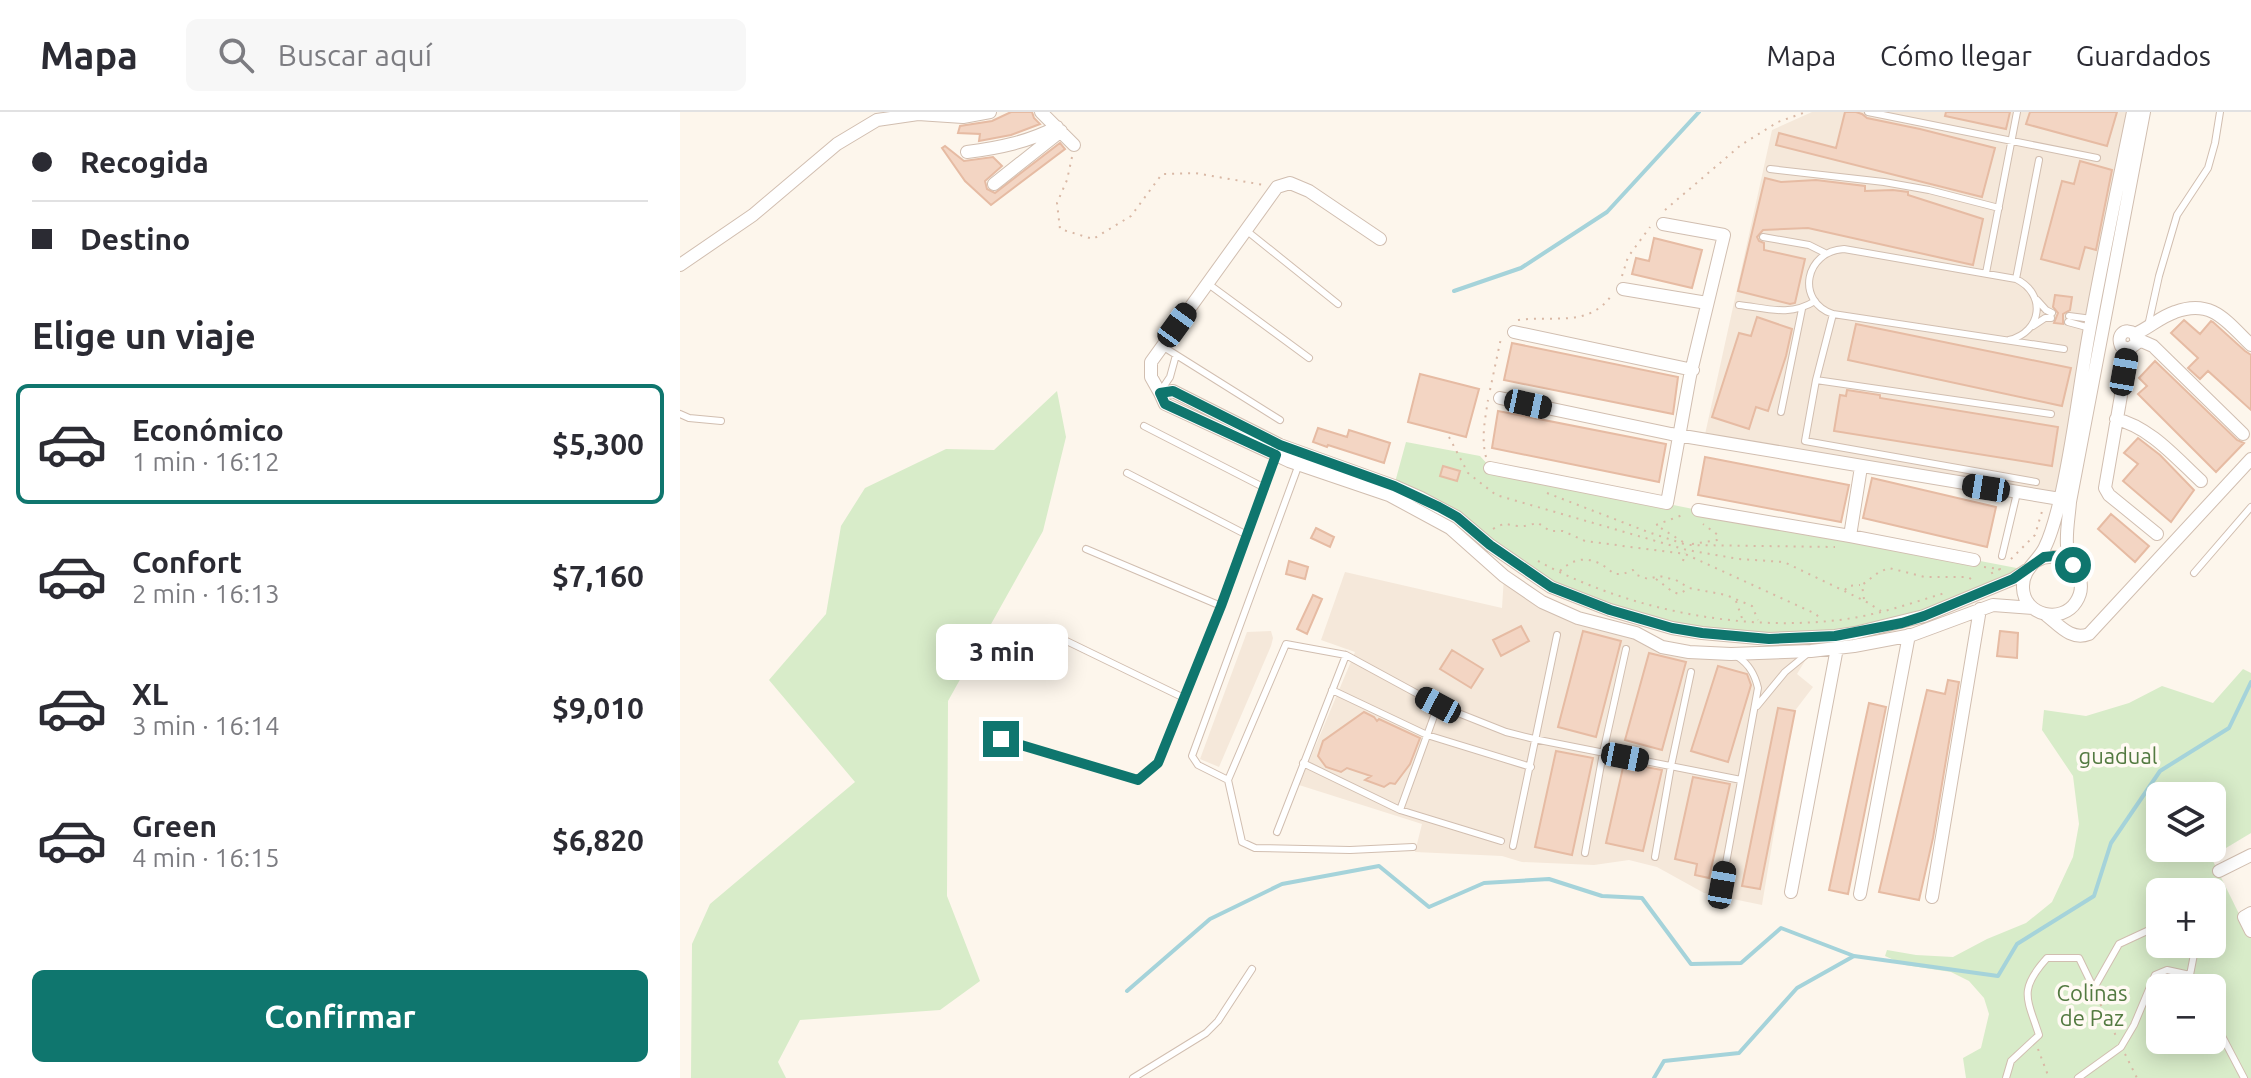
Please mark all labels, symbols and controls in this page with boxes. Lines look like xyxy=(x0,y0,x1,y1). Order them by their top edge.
search box xyxy=(186,19,746,91)
icon: search xyxy=(214,33,258,77)
text: Mapa xyxy=(40,34,138,76)
text: Buscar aquí xyxy=(278,38,432,72)
text: Mapa xyxy=(1767,40,1836,71)
text: Cómo llegar xyxy=(1880,40,2032,71)
text: Guardados xyxy=(2076,40,2211,71)
text: Recogida xyxy=(80,145,209,179)
text: Destino xyxy=(80,222,190,256)
car xyxy=(1153,299,1201,351)
text: Elige un viaje xyxy=(32,315,256,356)
car xyxy=(2108,346,2140,398)
car xyxy=(1502,387,1554,421)
icon: car xyxy=(36,408,108,480)
text: Económico xyxy=(132,413,284,447)
text: $5,300 xyxy=(552,427,644,461)
text: 1 min · 16:12 xyxy=(132,447,280,476)
car xyxy=(1960,472,2012,504)
icon: car xyxy=(36,540,108,612)
text: Confort xyxy=(132,545,242,579)
route start xyxy=(2055,547,2091,583)
text: $7,160 xyxy=(552,559,644,593)
text: 2 min · 16:13 xyxy=(132,579,280,608)
callout: 3 min xyxy=(935,623,1067,679)
text: 3 min xyxy=(969,637,1035,666)
icon: car xyxy=(36,672,108,744)
text: XL xyxy=(132,677,168,711)
car xyxy=(1411,683,1465,727)
text: $9,010 xyxy=(552,691,644,725)
text: 3 min · 16:14 xyxy=(132,711,280,740)
route end xyxy=(983,721,1019,757)
car xyxy=(1599,741,1651,773)
park label: guadual xyxy=(2078,743,2158,768)
map controls xyxy=(2146,782,2226,1054)
button: layers xyxy=(2146,782,2226,862)
icon: car xyxy=(36,804,108,876)
text: Green xyxy=(132,809,217,843)
text: $6,820 xyxy=(552,823,644,857)
text: 4 min · 16:15 xyxy=(132,843,280,872)
car xyxy=(1706,859,1738,911)
button: + xyxy=(2146,878,2226,958)
button: Confirmar xyxy=(32,970,648,1062)
button: − xyxy=(2146,974,2226,1054)
park label: Colinas de Paz xyxy=(2057,980,2127,1030)

